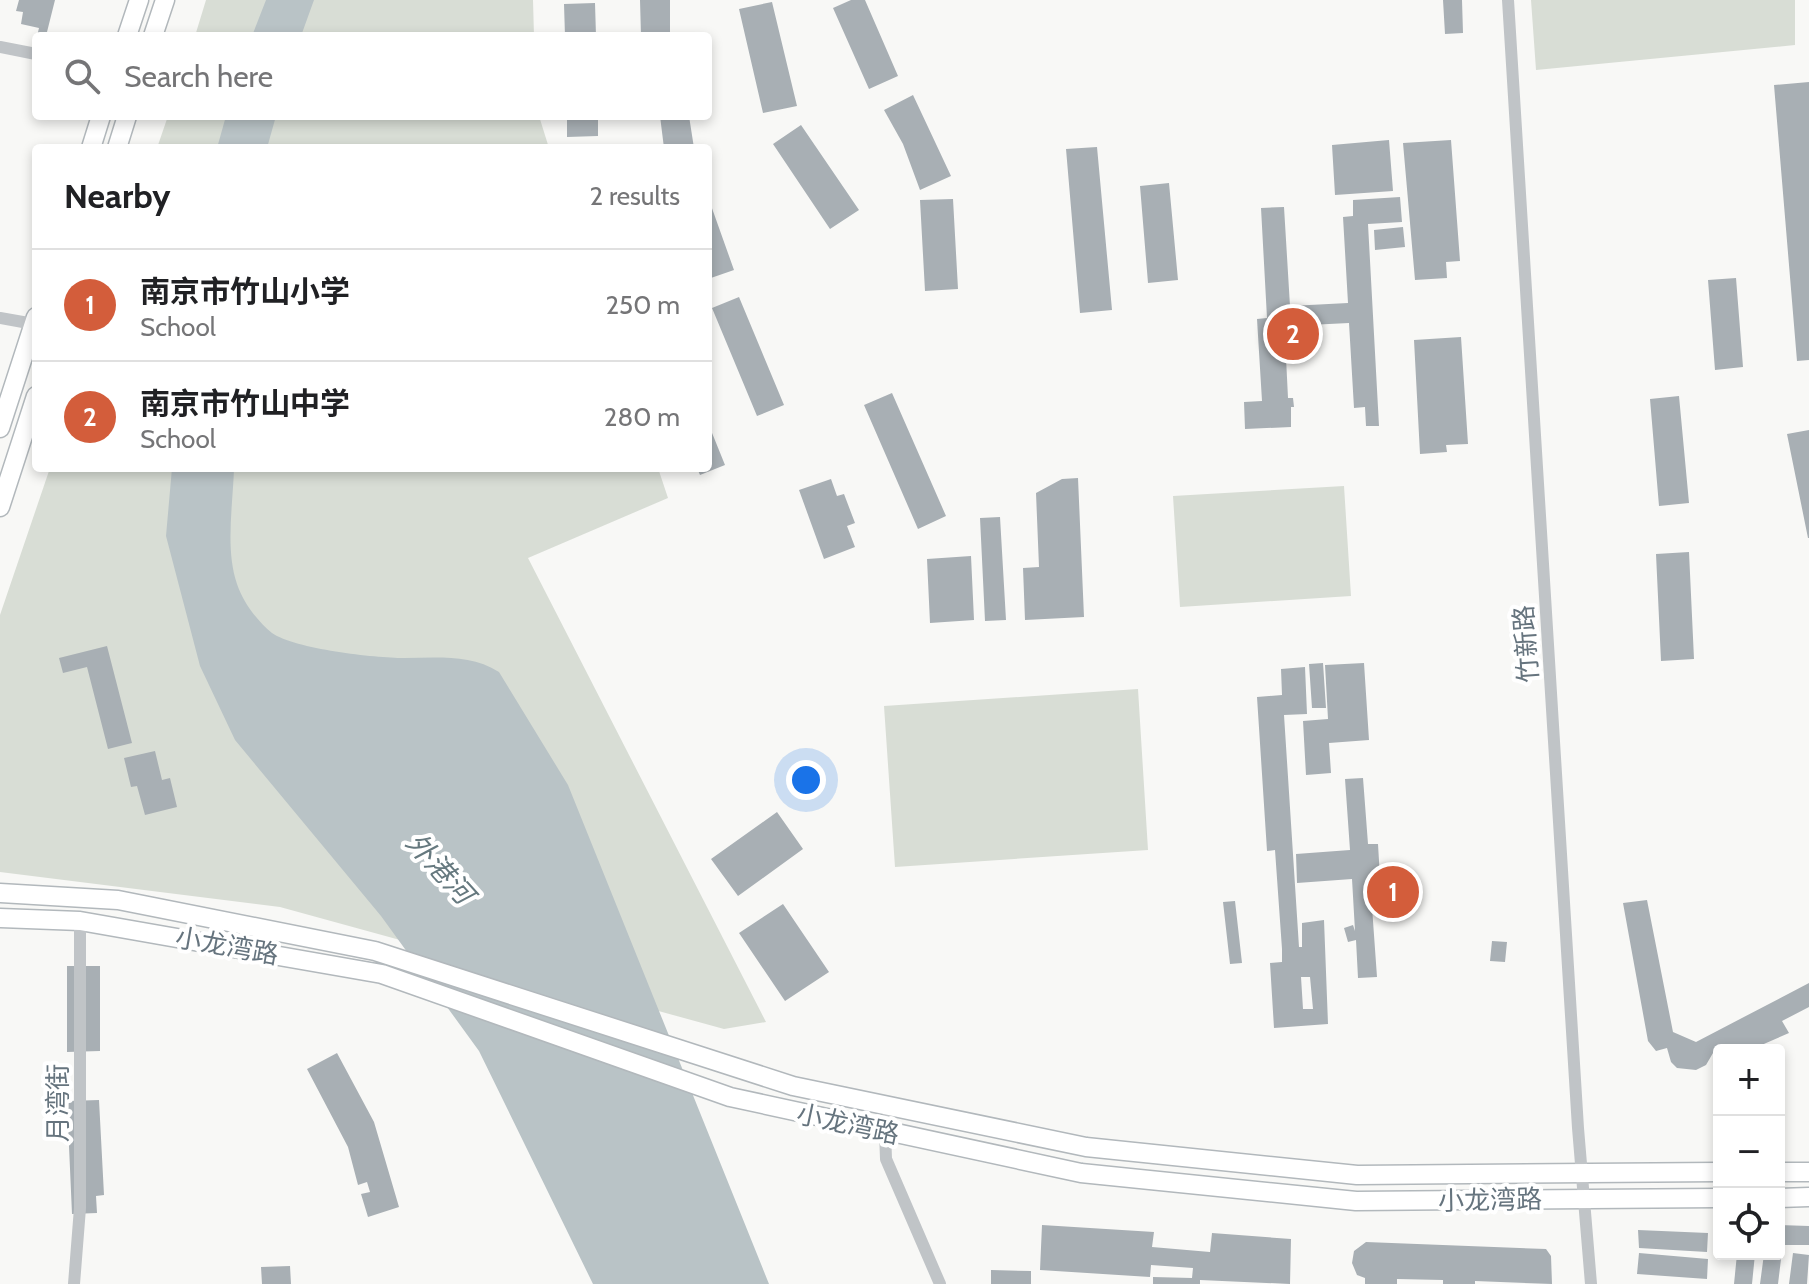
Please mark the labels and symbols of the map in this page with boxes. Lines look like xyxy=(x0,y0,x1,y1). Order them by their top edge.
pin: 2 xyxy=(1267,304,1319,364)
street label: 竹新路 xyxy=(1507,604,1545,684)
your location xyxy=(786,760,826,800)
water label: 外港河 xyxy=(399,825,484,914)
pin: 1 xyxy=(1367,862,1419,922)
street label: 小龙湾路 xyxy=(173,921,281,971)
street label: 月湾街 xyxy=(42,1064,74,1142)
street label: 小龙湾路 xyxy=(794,1098,902,1150)
street label: 小龙湾路 xyxy=(1438,1183,1542,1217)

